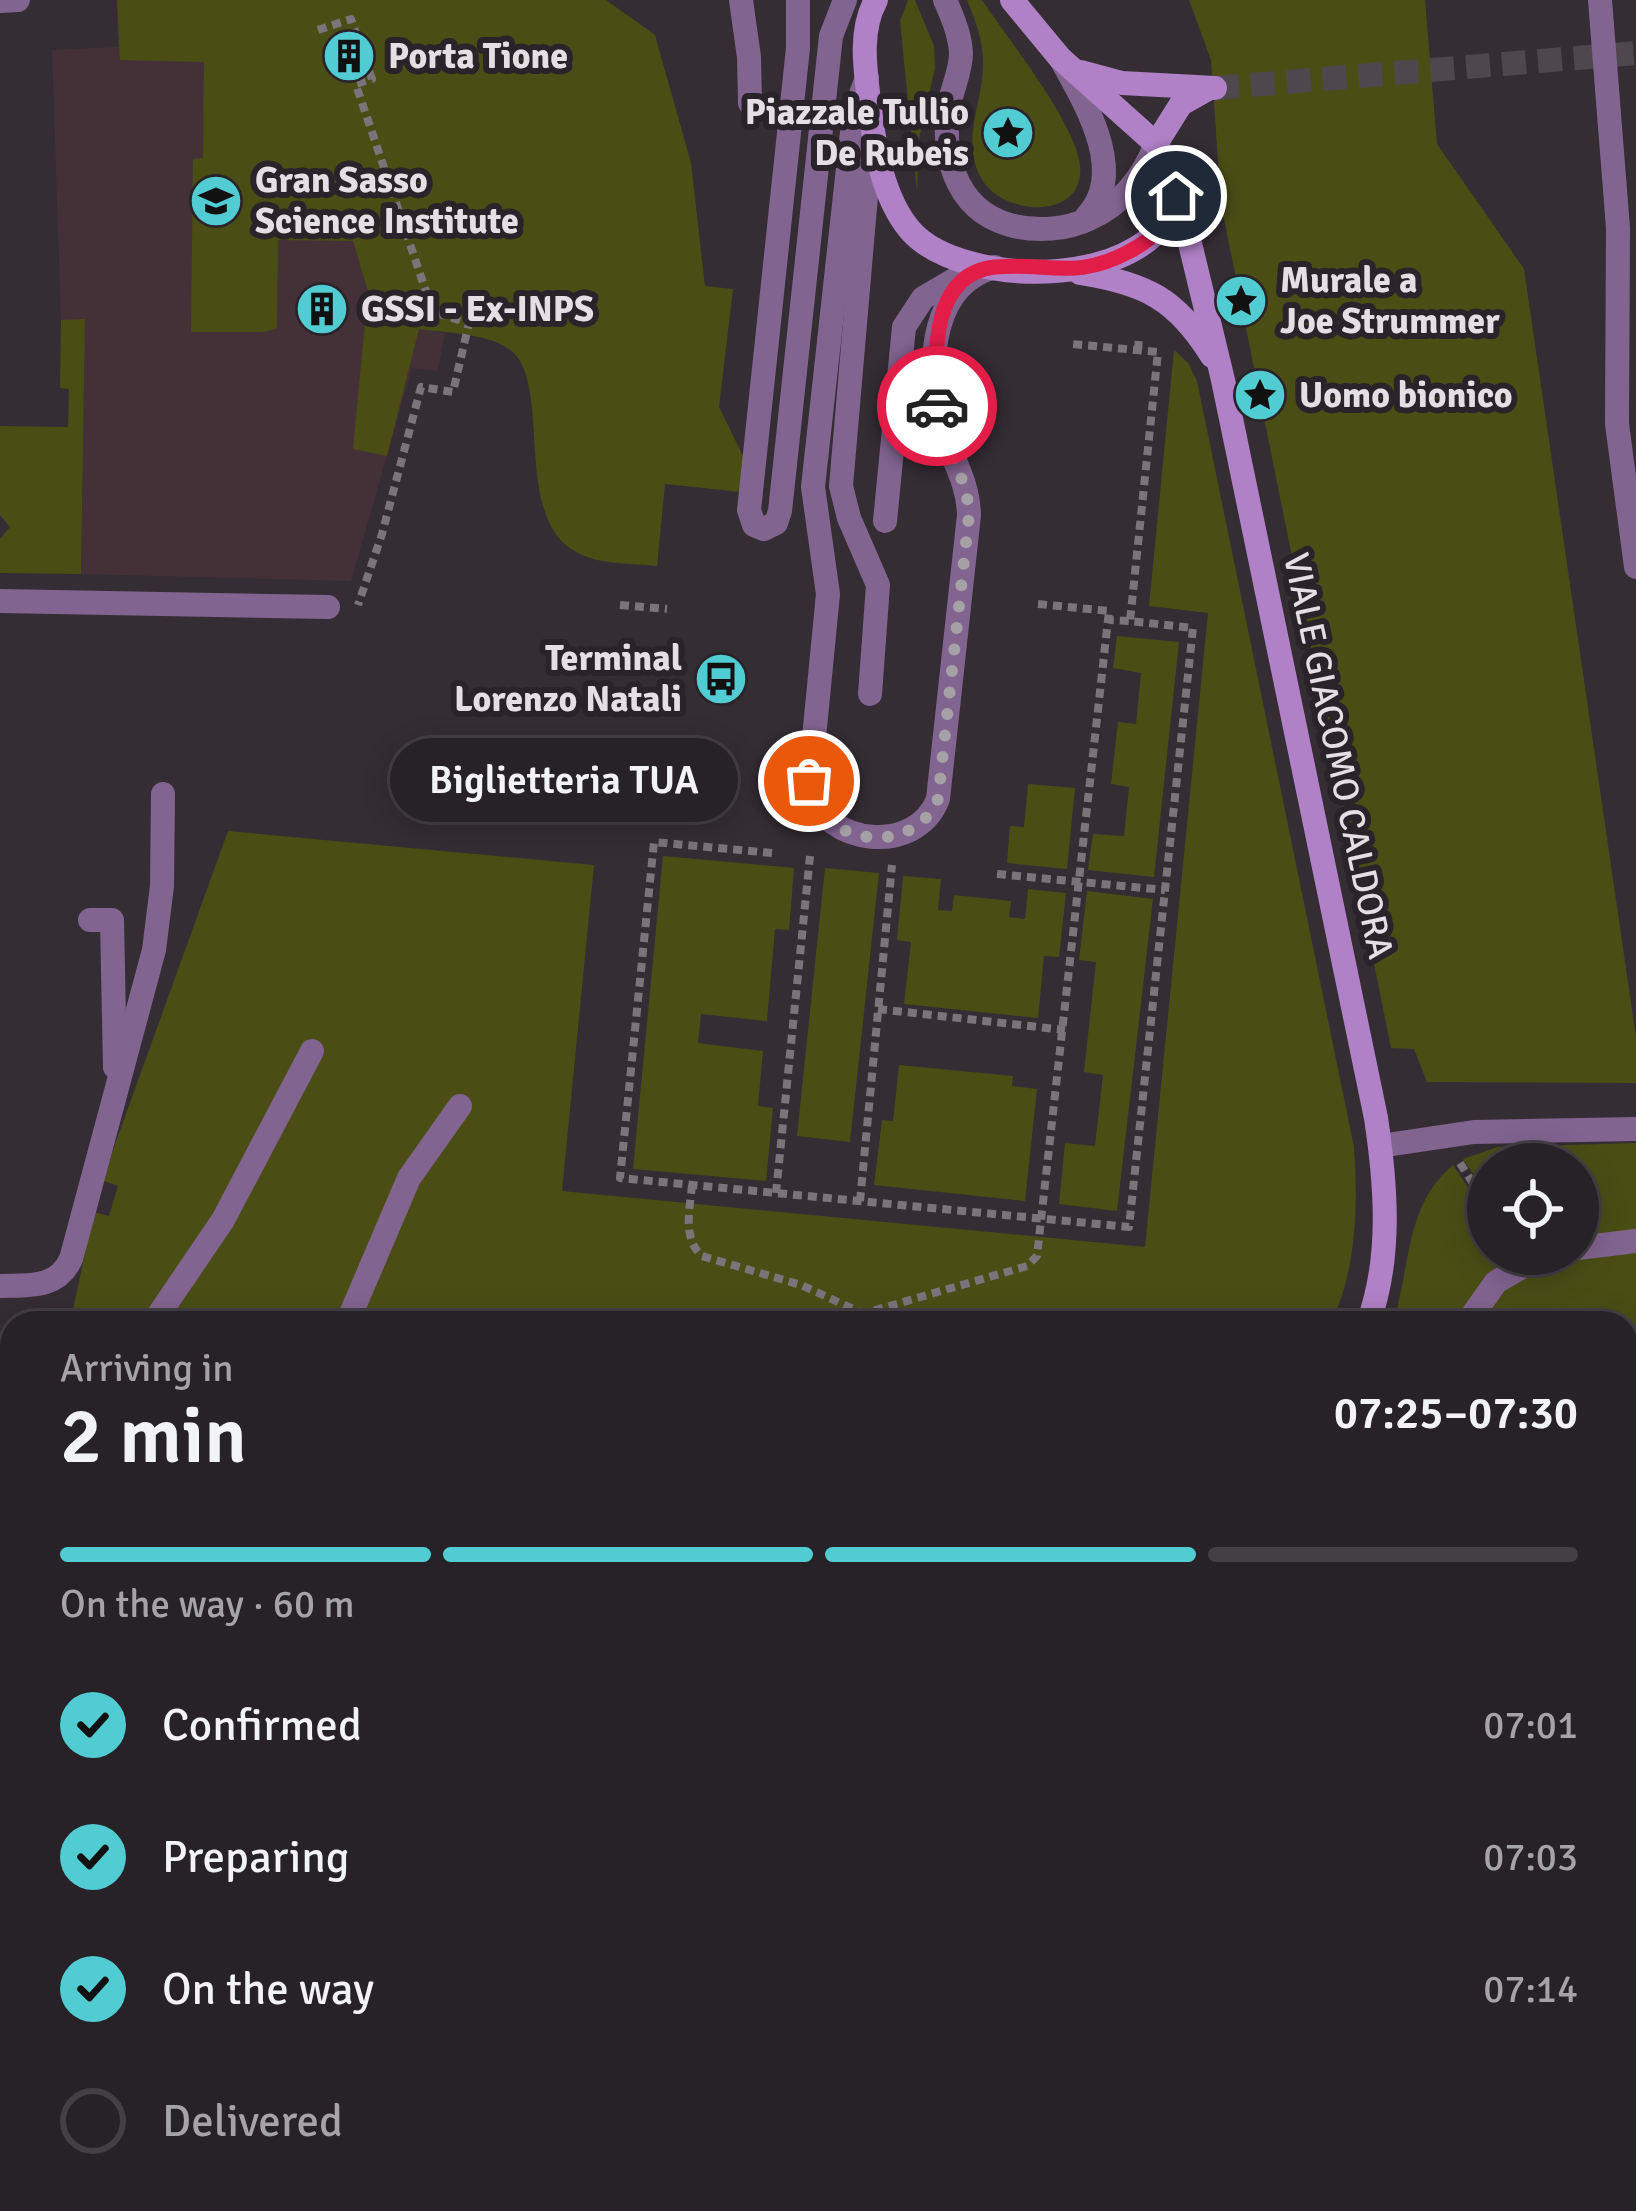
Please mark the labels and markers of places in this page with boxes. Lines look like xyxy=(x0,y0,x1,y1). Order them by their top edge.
building icon: Porta Tione xyxy=(321,28,377,84)
place label: Porta Tione xyxy=(388,34,568,79)
place label: Piazzale Tullio De Rubeis xyxy=(745,90,969,176)
place icon: Piazzale Tullio De Rubeis xyxy=(980,105,1036,161)
pin xyxy=(1125,145,1227,247)
place label: Gran Sasso Science Institute xyxy=(255,158,519,244)
school or university icon: Gran Sasso Science Institute xyxy=(188,173,244,229)
place label: Murale a Joe Strummer xyxy=(1280,258,1500,344)
place icon: Murale a Joe Strummer xyxy=(1213,273,1269,329)
building icon: GSSI - Ex-INPS xyxy=(294,281,350,337)
place label: GSSI - Ex-INPS xyxy=(361,287,594,332)
place icon: Uomo bionico xyxy=(1232,367,1288,423)
place label: Uomo bionico xyxy=(1299,373,1513,418)
place label: Terminal Lorenzo Natali xyxy=(454,636,682,722)
bus stop icon: Terminal Lorenzo Natali xyxy=(693,651,749,707)
pin xyxy=(758,730,860,832)
callout: Biglietteria TUA xyxy=(389,739,737,823)

